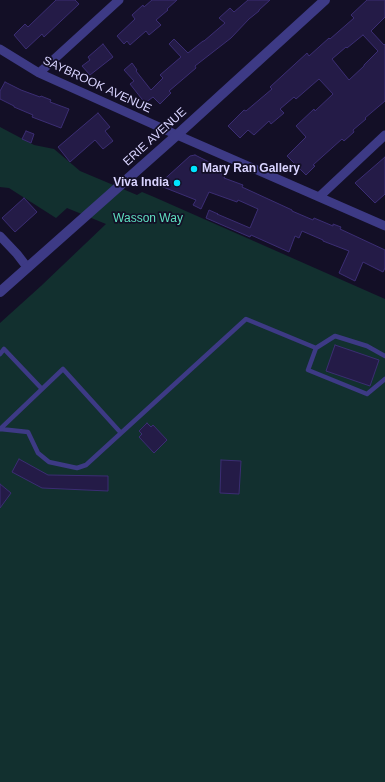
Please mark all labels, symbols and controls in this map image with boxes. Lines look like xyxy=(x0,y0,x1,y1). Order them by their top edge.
street label: SAYBROOK AVENUE xyxy=(40,53,154,117)
street label: ERIE AVENUE xyxy=(121,105,189,169)
place label: Mary Ran Gallery xyxy=(202,162,300,176)
marker: Mary Ran Gallery xyxy=(189,164,199,174)
place label: Viva India xyxy=(113,176,169,190)
marker: Viva India xyxy=(172,178,182,188)
park label: Wasson Way xyxy=(113,212,183,226)

